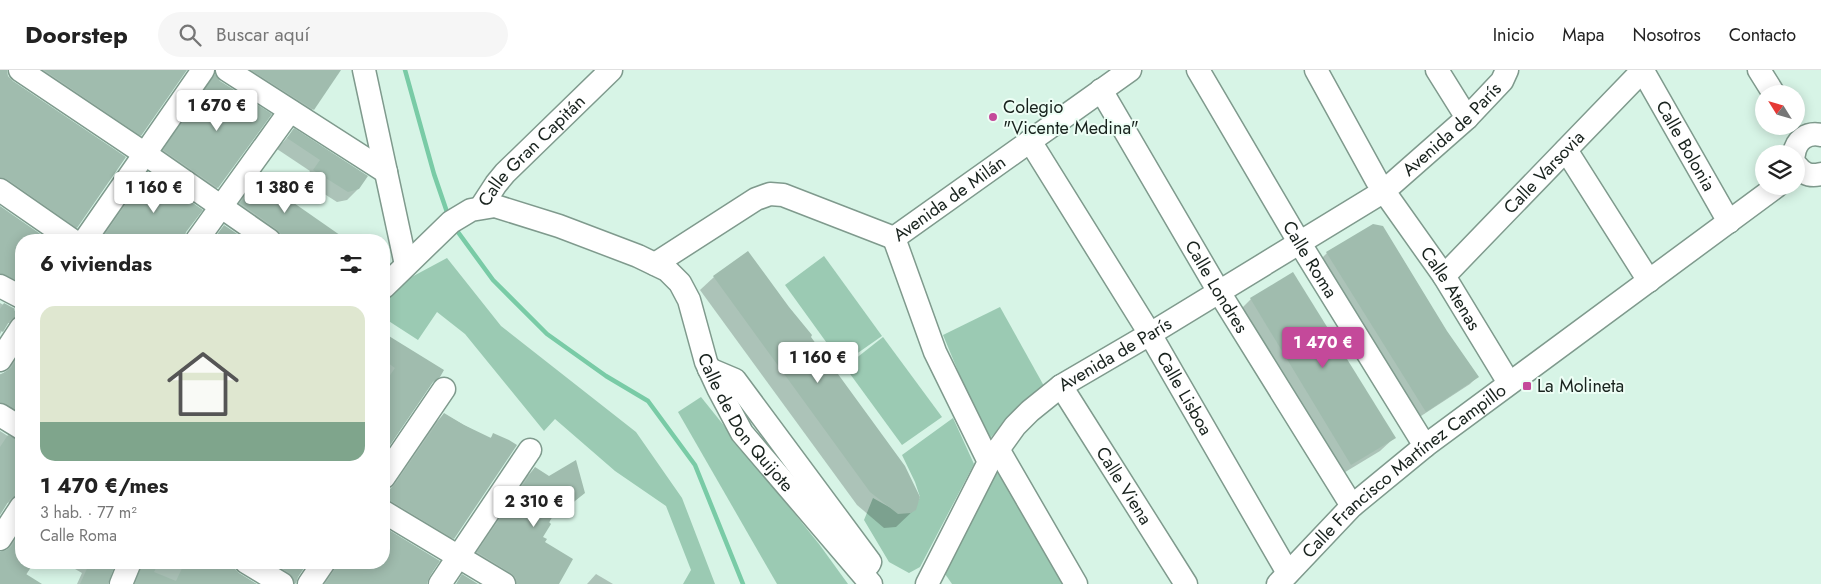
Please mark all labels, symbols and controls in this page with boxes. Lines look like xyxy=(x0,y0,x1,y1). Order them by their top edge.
search box xyxy=(158,12,508,57)
text: Doorstep xyxy=(25,17,128,52)
icon: search xyxy=(176,21,204,49)
text: Buscar aquí xyxy=(216,21,309,48)
text: Inicio xyxy=(1493,22,1534,48)
text: Mapa xyxy=(1562,22,1604,48)
text: Nosotros xyxy=(1632,22,1701,48)
text: Contacto xyxy=(1729,22,1796,48)
street label: Avenida de París xyxy=(1396,76,1507,182)
north arrow xyxy=(1755,85,1805,135)
map controls xyxy=(1755,85,1805,195)
street label: Calle Gran Capitán xyxy=(472,89,591,212)
pin: 1 670 € xyxy=(171,90,263,132)
text: 1 670 € xyxy=(187,94,247,117)
place label: Colegio "Vicente Medina" xyxy=(1003,94,1139,141)
street label: Calle Bolonia xyxy=(1649,96,1722,196)
marker: Colegio "Vicente Medina" xyxy=(987,111,999,123)
street label: Calle Varsovia xyxy=(1498,125,1591,220)
button: layers xyxy=(1755,145,1805,195)
street label: Avenida de Milán xyxy=(888,149,1011,248)
pin: 1 160 € xyxy=(108,172,200,214)
pin: 1 380 € xyxy=(239,172,331,214)
text: 1 160 € xyxy=(125,176,183,199)
text: 1 380 € xyxy=(256,176,314,199)
street label: Calle Roma xyxy=(1276,216,1344,303)
street label: Calle Londres xyxy=(1179,235,1254,338)
street label: Calle Atenas xyxy=(1414,241,1487,335)
text: 6 viviendas xyxy=(40,249,152,279)
icon: filters xyxy=(337,250,365,278)
street label: Avenida de París xyxy=(1054,311,1177,398)
pin: 1 470 € xyxy=(1277,326,1369,369)
text: 1 470 € xyxy=(1293,331,1353,354)
icon: home xyxy=(158,339,248,429)
pin: 1 160 € xyxy=(772,342,864,384)
text: 1 160 € xyxy=(789,346,847,369)
street label: Calle Lisboa xyxy=(1150,347,1219,440)
street label: Calle de Don Quijote xyxy=(691,350,800,498)
place label: La Molineta xyxy=(1537,373,1624,399)
street label: Calle Francisco Martínez Campillo xyxy=(1296,377,1512,564)
marker: La Molineta xyxy=(1521,380,1533,392)
street label: Calle Viena xyxy=(1090,442,1158,530)
text: 1 470 €/mes xyxy=(40,471,168,501)
pin: 2 310 € xyxy=(488,486,580,528)
text: 2 310 € xyxy=(504,490,564,513)
text: 3 hab. · 77 m² xyxy=(40,501,137,524)
text: Calle Roma xyxy=(40,524,117,547)

